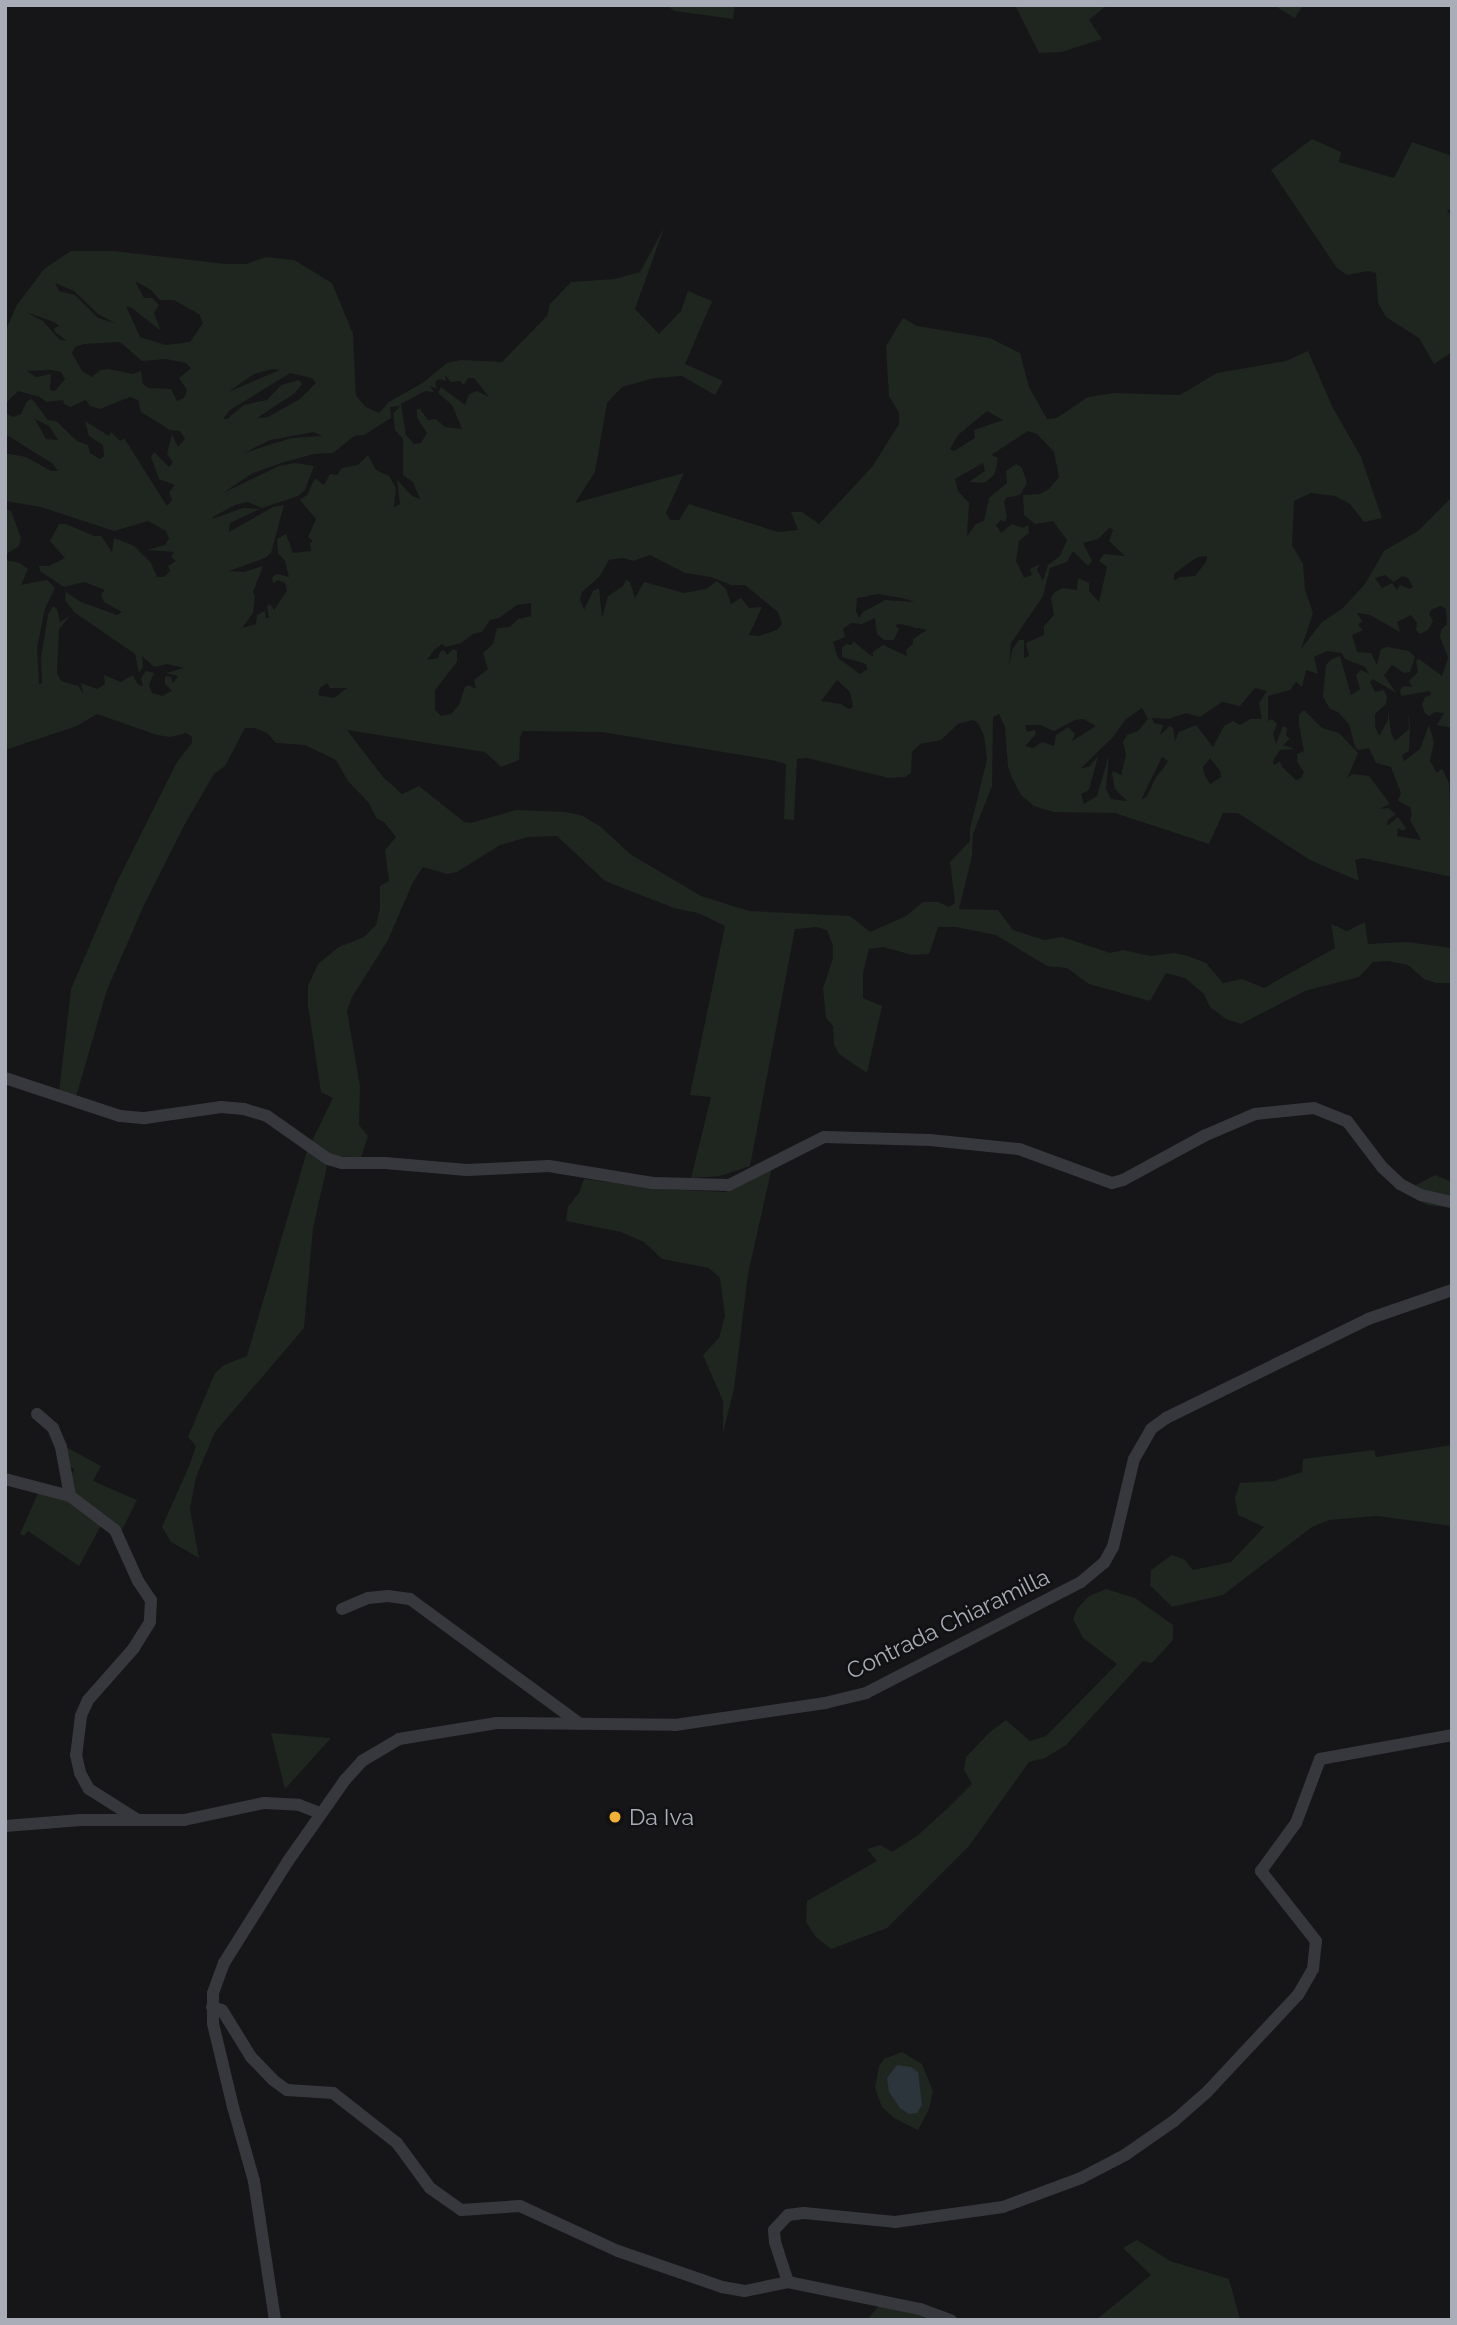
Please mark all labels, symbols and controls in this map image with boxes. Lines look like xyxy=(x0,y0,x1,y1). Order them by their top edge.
street label: Contrada Chiaramilla xyxy=(842,1563,1054,1685)
place label: Da Iva xyxy=(629,1803,694,1831)
marker: Da Iva xyxy=(607,1809,623,1825)

